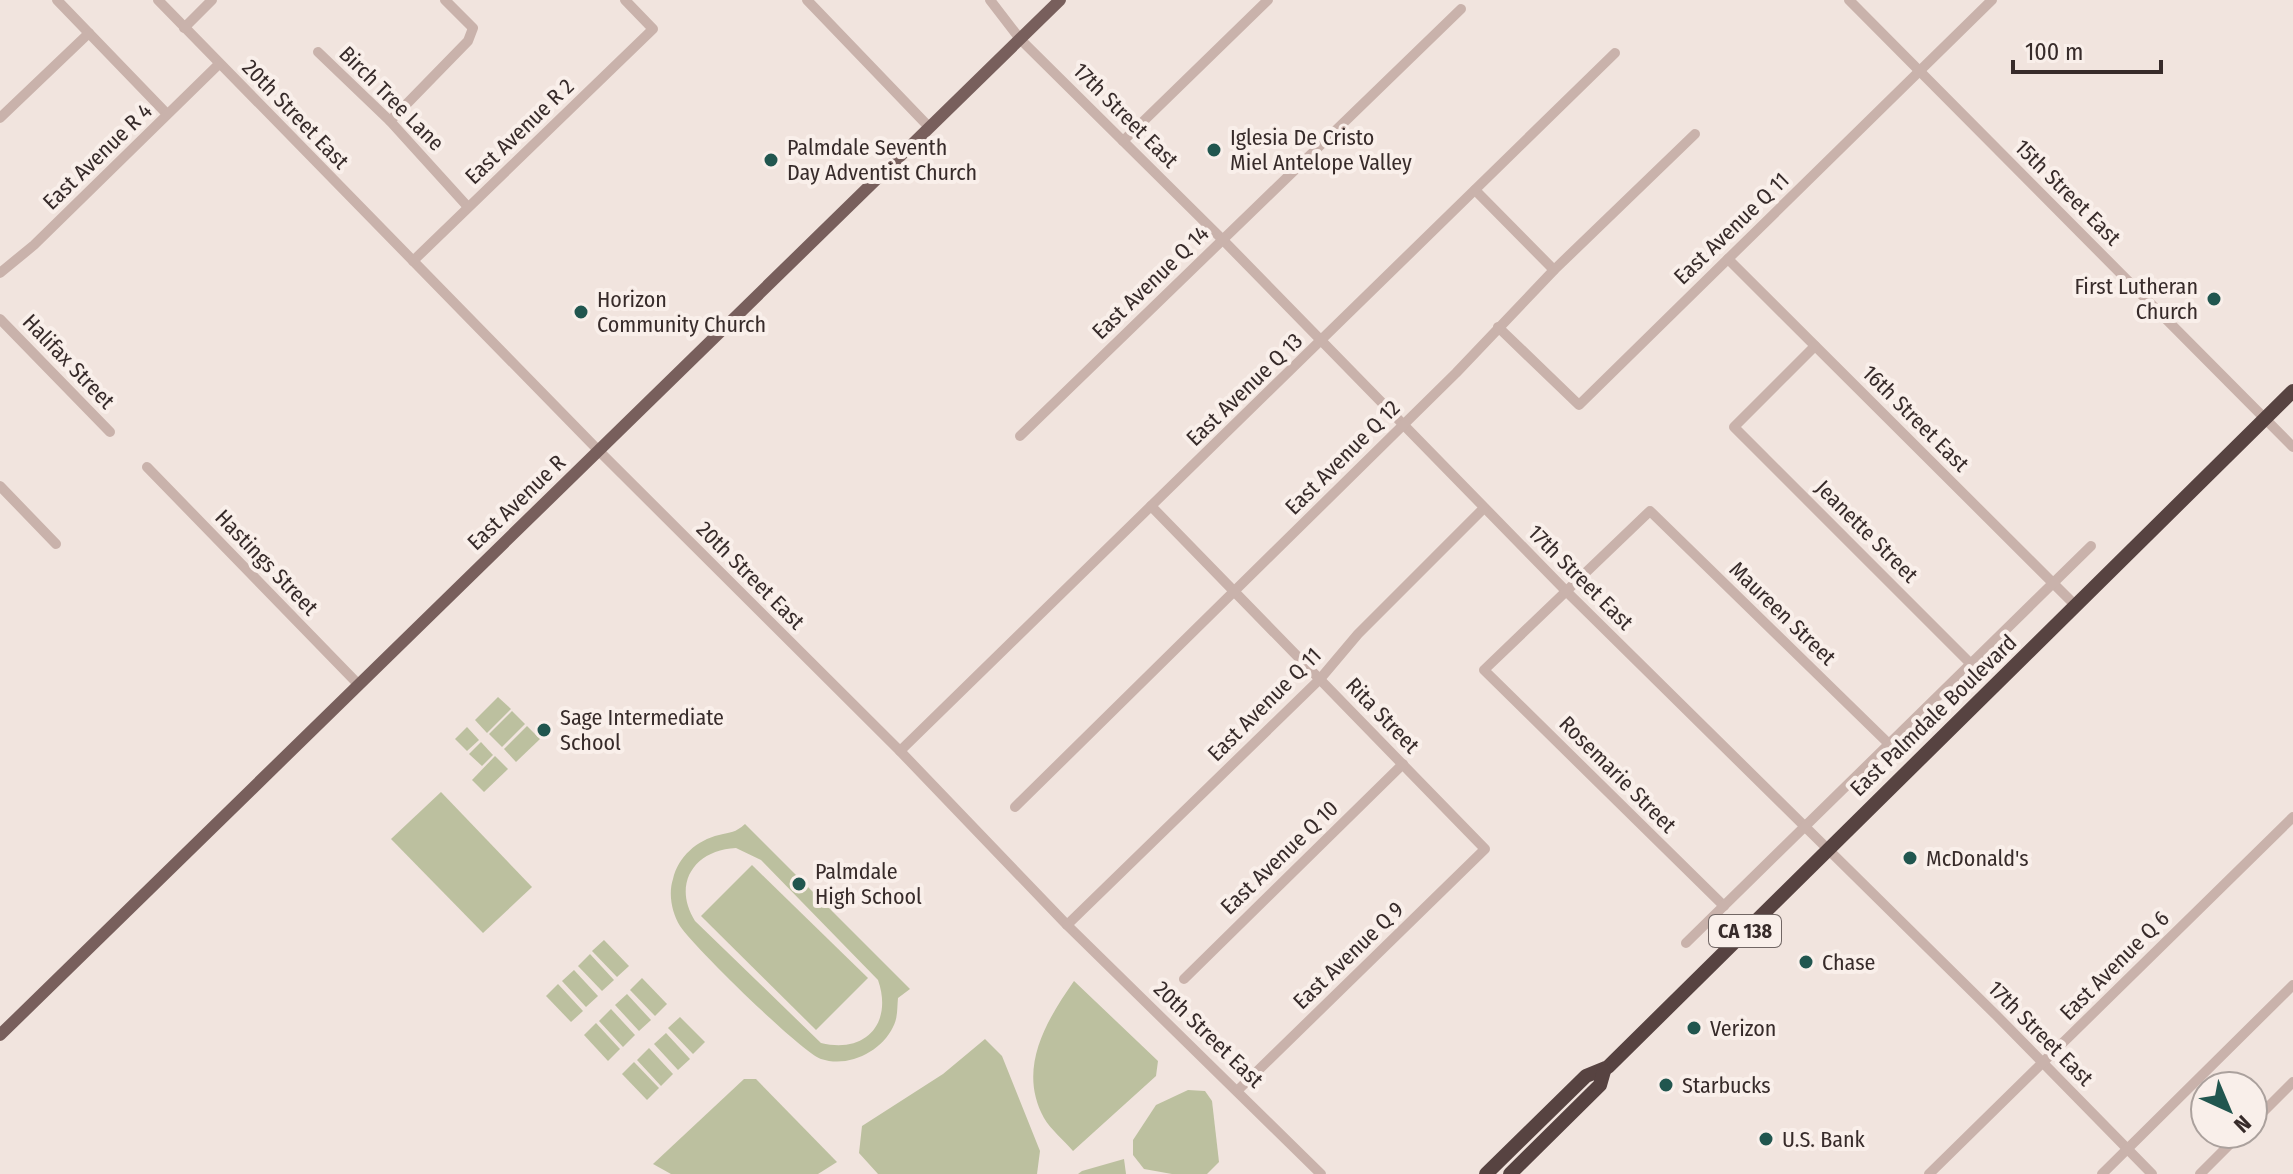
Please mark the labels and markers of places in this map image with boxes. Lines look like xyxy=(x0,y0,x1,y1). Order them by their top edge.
place label: Iglesia De Cristo Miel Antelope Valley xyxy=(1230,124,1412,176)
place label: Palmdale Seventh Day Adventist Church xyxy=(787,134,977,186)
marker: Iglesia De Cristo Miel Antelope Valley xyxy=(1205,141,1223,159)
marker: Palmdale Seventh Day Adventist Church xyxy=(762,151,780,169)
place label: First Lutheran Church xyxy=(2074,273,2198,325)
place label: Horizon Community Church xyxy=(597,286,766,338)
marker: First Lutheran Church xyxy=(2205,290,2223,308)
marker: Horizon Community Church xyxy=(572,303,590,321)
place label: Sage Intermediate School xyxy=(560,704,724,756)
marker: Sage Intermediate School xyxy=(535,721,553,739)
place label: McDonald's xyxy=(1926,845,2029,872)
marker: McDonald's xyxy=(1901,849,1919,867)
place label: Palmdale High School xyxy=(815,858,922,910)
marker: Palmdale High School xyxy=(790,875,808,893)
place label: Chase xyxy=(1822,949,1875,976)
marker: Chase xyxy=(1797,953,1815,971)
place label: Verizon xyxy=(1710,1015,1776,1042)
marker: Verizon xyxy=(1685,1019,1703,1037)
place label: Starbucks xyxy=(1682,1072,1771,1099)
marker: Starbucks xyxy=(1657,1076,1675,1094)
place label: U.S. Bank xyxy=(1782,1126,1866,1153)
marker: U.S. Bank xyxy=(1757,1130,1775,1148)

